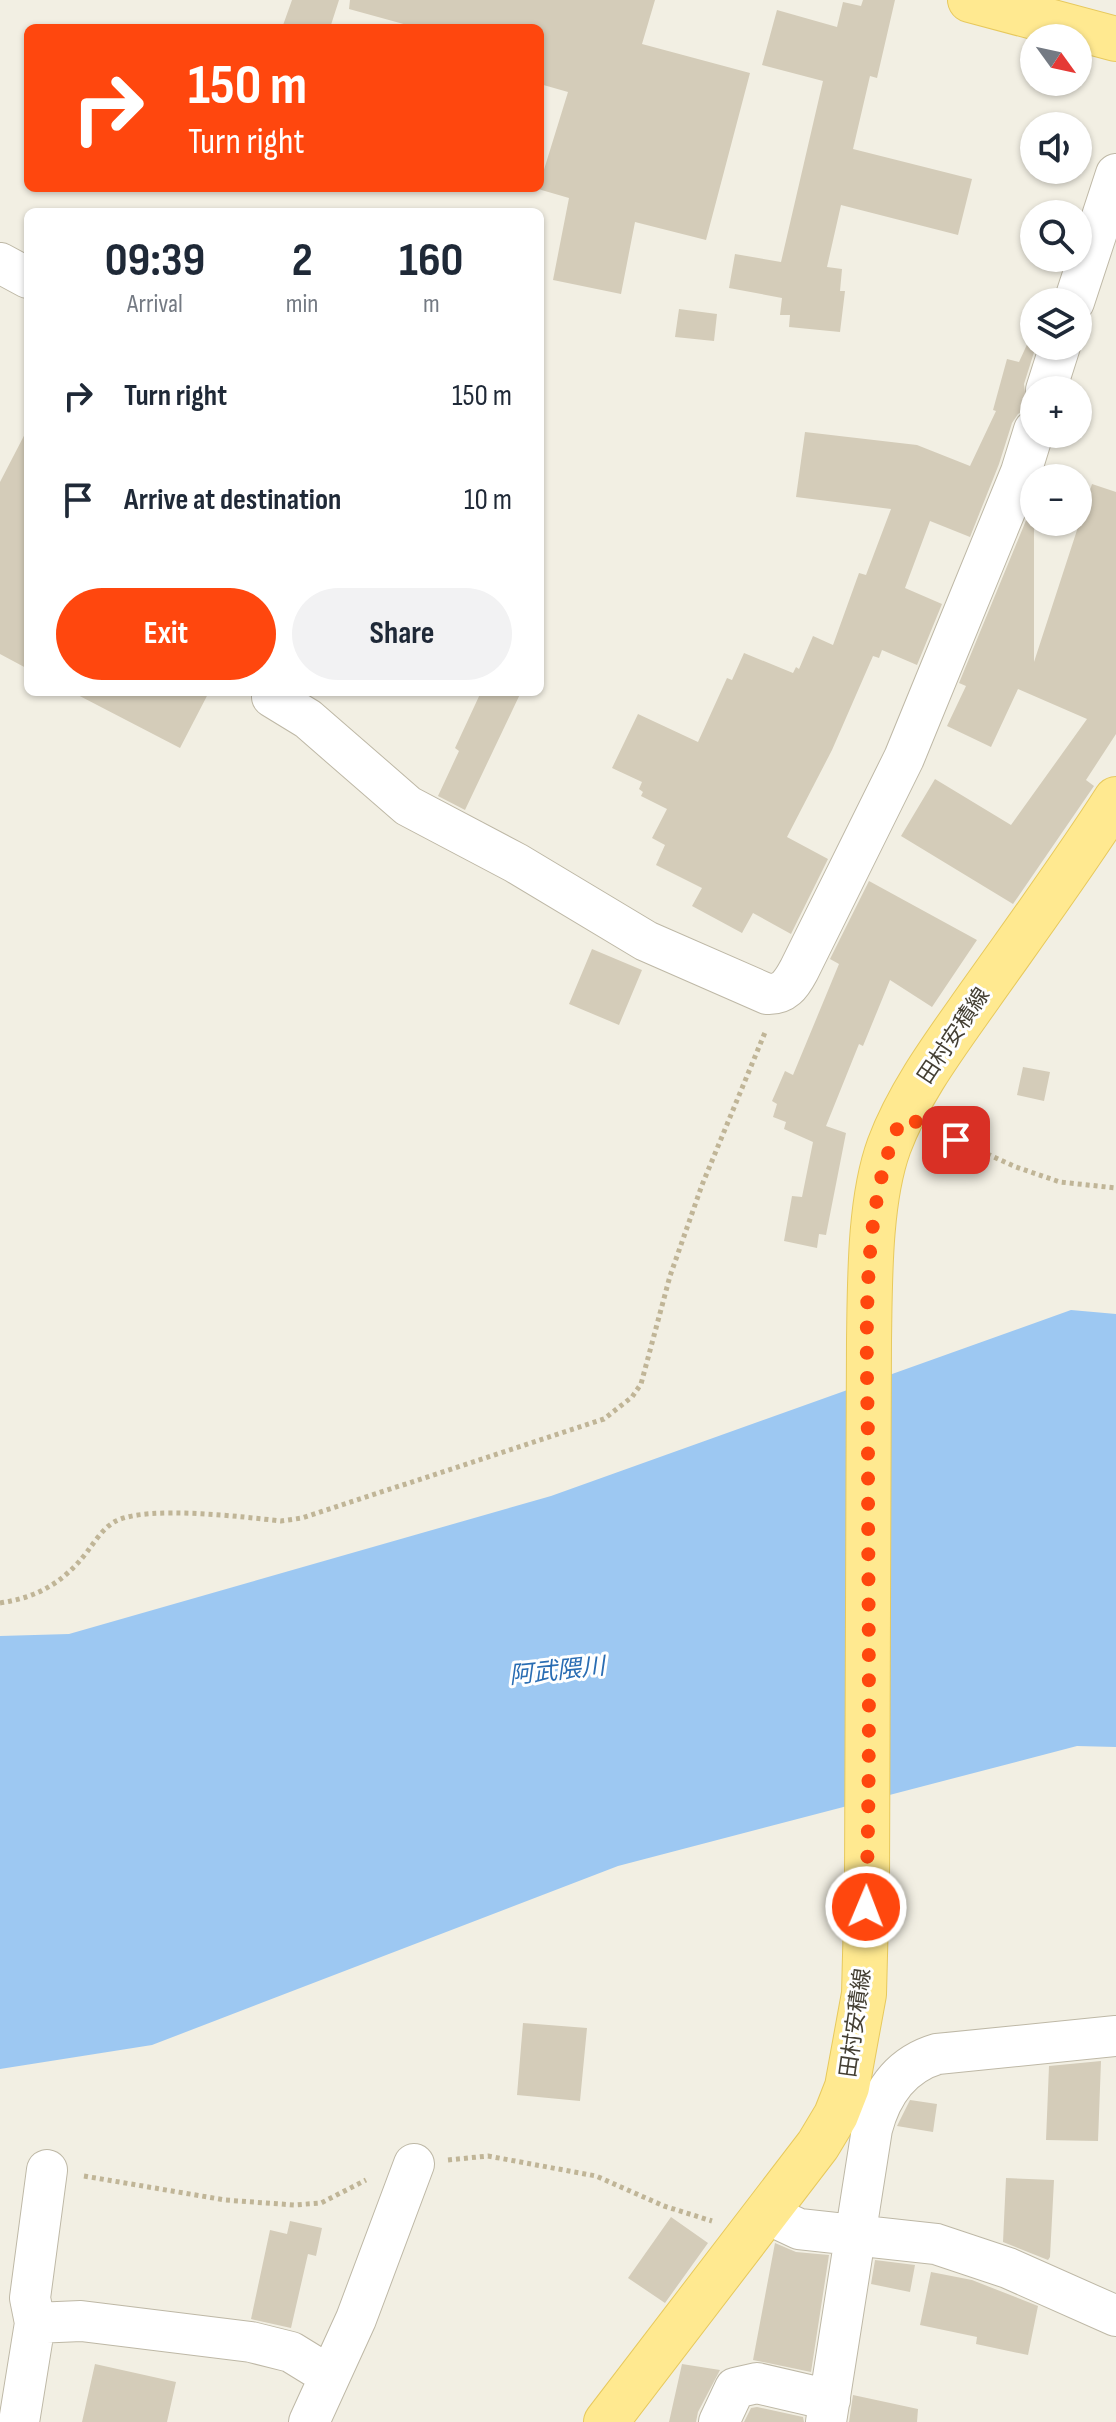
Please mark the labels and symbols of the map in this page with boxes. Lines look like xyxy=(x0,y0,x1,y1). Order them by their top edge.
north arrow xyxy=(1020,24,1092,96)
street label: 田村安積線 xyxy=(912,983,996,1089)
pin xyxy=(922,1106,990,1174)
water label: 阿武隈川 xyxy=(508,1651,609,1690)
position arrow xyxy=(824,1865,908,1949)
street label: 田村安積線 xyxy=(835,1967,877,2079)

